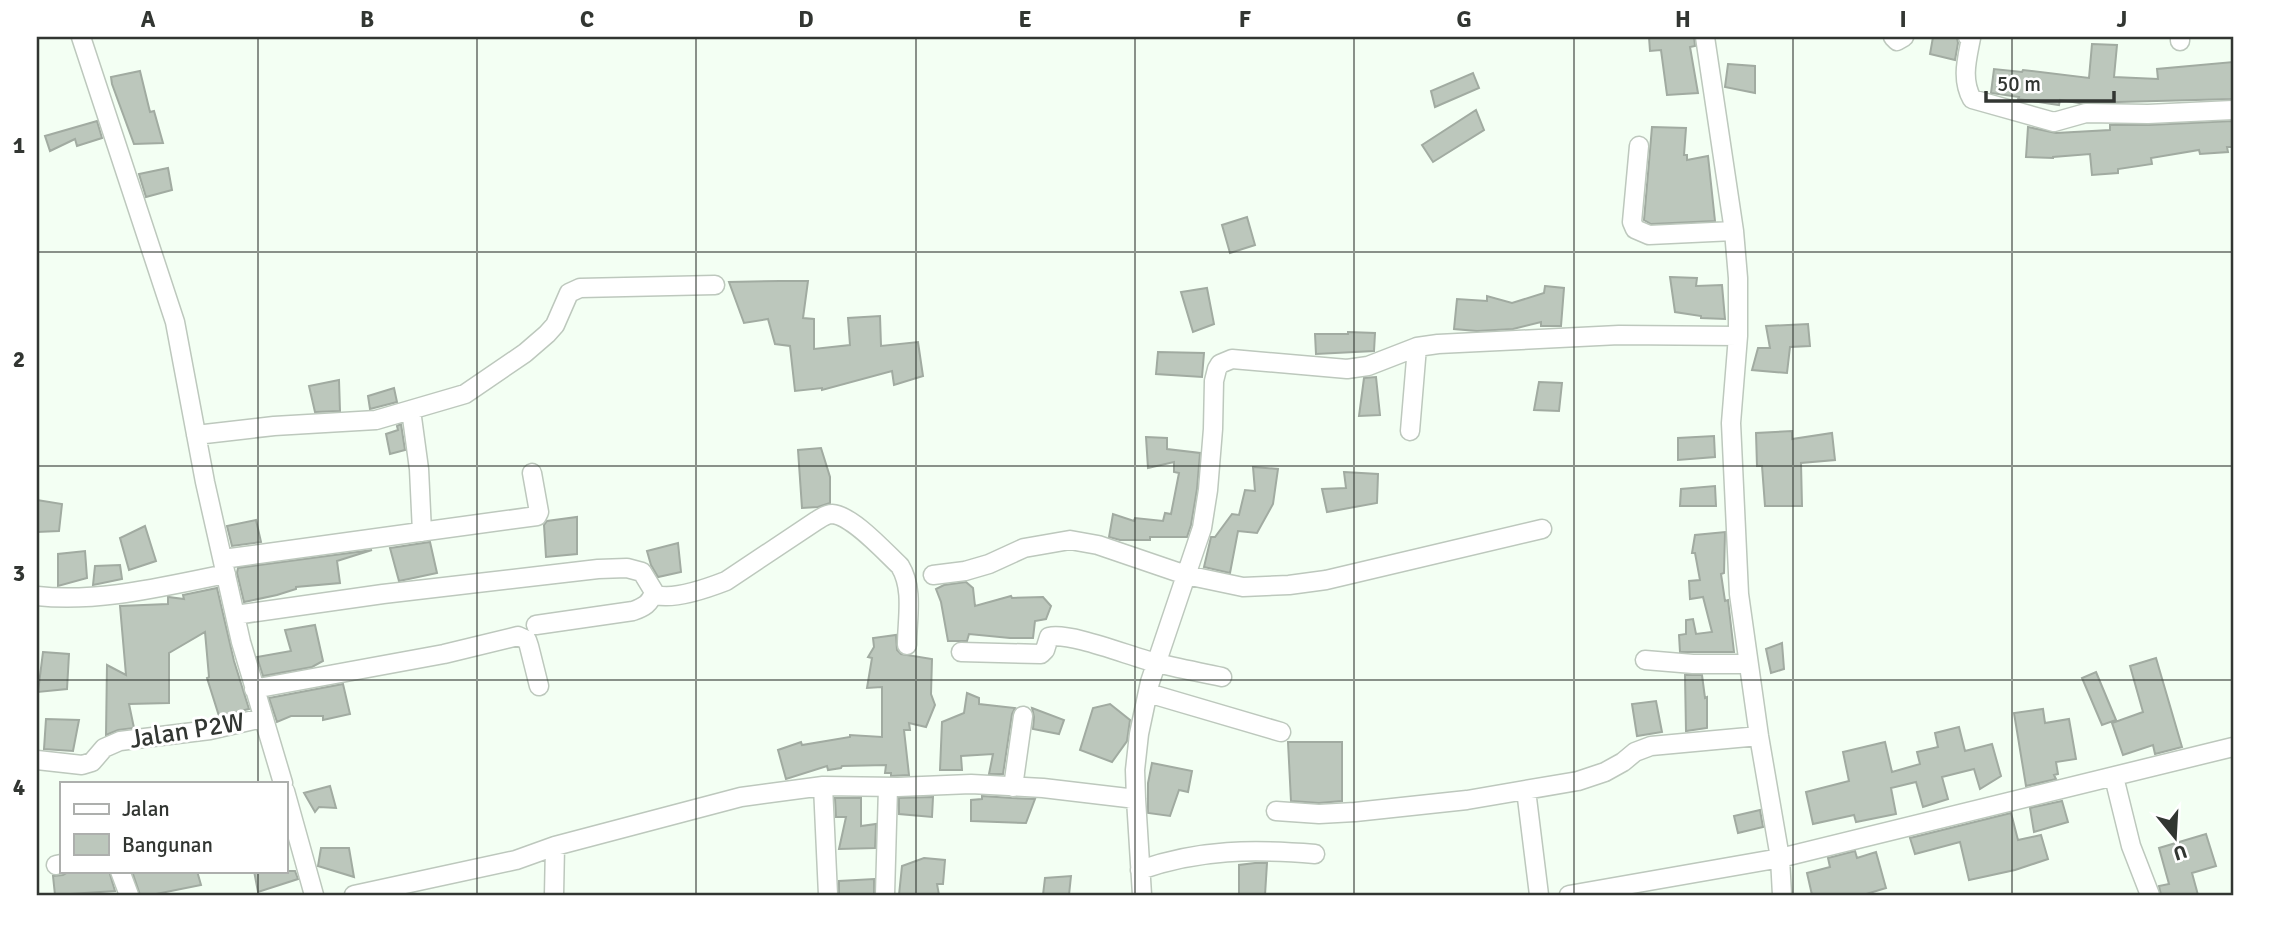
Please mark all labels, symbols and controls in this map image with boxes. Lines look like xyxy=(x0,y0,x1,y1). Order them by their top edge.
text: A xyxy=(141,5,156,34)
text: B xyxy=(360,5,374,34)
text: C xyxy=(580,5,594,34)
text: D xyxy=(798,5,814,34)
text: E xyxy=(1018,5,1032,34)
text: F xyxy=(1239,5,1251,34)
text: G xyxy=(1456,5,1472,34)
text: H xyxy=(1675,5,1691,34)
text: I xyxy=(1899,5,1907,34)
text: J xyxy=(2117,5,2127,34)
scale bar xyxy=(1986,60,2114,104)
text: 50 m xyxy=(1997,71,2041,97)
text: 1 xyxy=(13,131,25,160)
text: 2 xyxy=(13,345,25,374)
text: 3 xyxy=(13,559,25,588)
street label: Jalan P2W xyxy=(127,706,247,756)
text: 4 xyxy=(13,773,25,802)
legend xyxy=(60,782,287,872)
text: Jalan xyxy=(122,796,170,822)
north arrow xyxy=(2140,802,2210,872)
text: Bangunan xyxy=(122,832,213,858)
text: U xyxy=(2170,839,2190,866)

